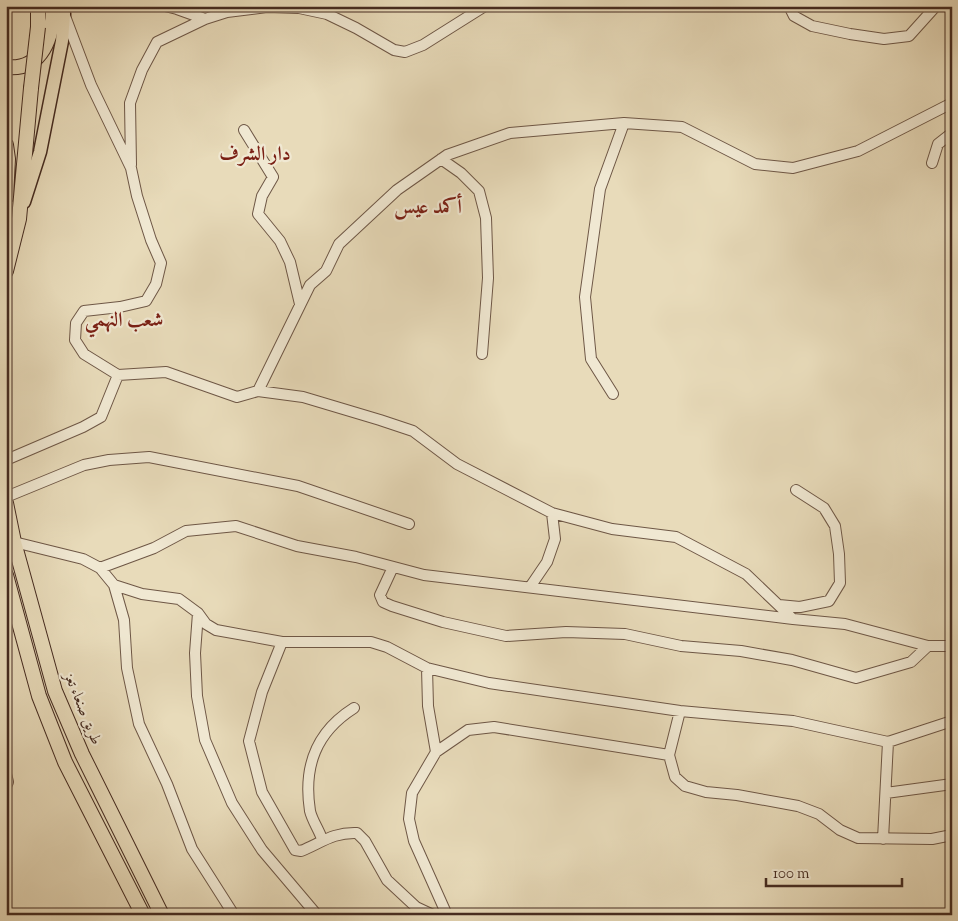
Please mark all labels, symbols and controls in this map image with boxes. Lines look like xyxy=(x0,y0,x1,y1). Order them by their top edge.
district label: دار الشرف xyxy=(219,141,291,170)
district label: أكمد عيس xyxy=(394,193,462,223)
district label: شعب النهمي xyxy=(85,307,163,338)
street label: طريق صنعاء تعز xyxy=(57,668,106,748)
scale bar xyxy=(766,856,902,888)
text: 100 m xyxy=(773,864,810,885)

